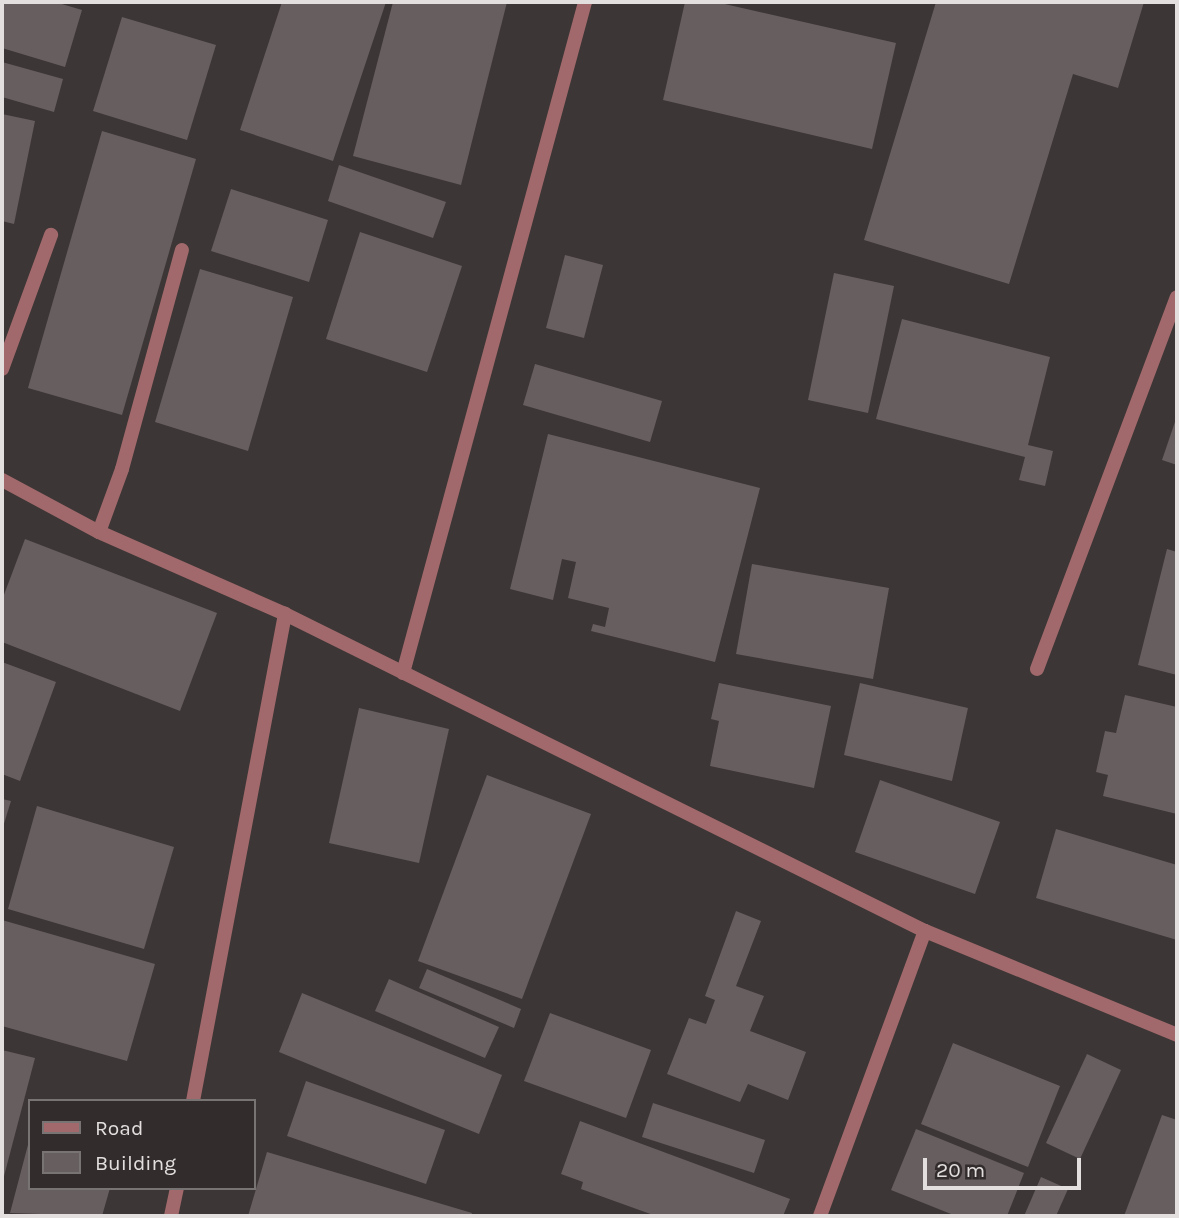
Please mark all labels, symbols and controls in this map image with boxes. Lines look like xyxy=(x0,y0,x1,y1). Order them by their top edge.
legend xyxy=(28,1099,256,1190)
text: Road xyxy=(95,1116,143,1140)
scale bar xyxy=(927,1144,1084,1188)
text: Building xyxy=(95,1151,176,1175)
text: 20 m xyxy=(936,1158,985,1182)

